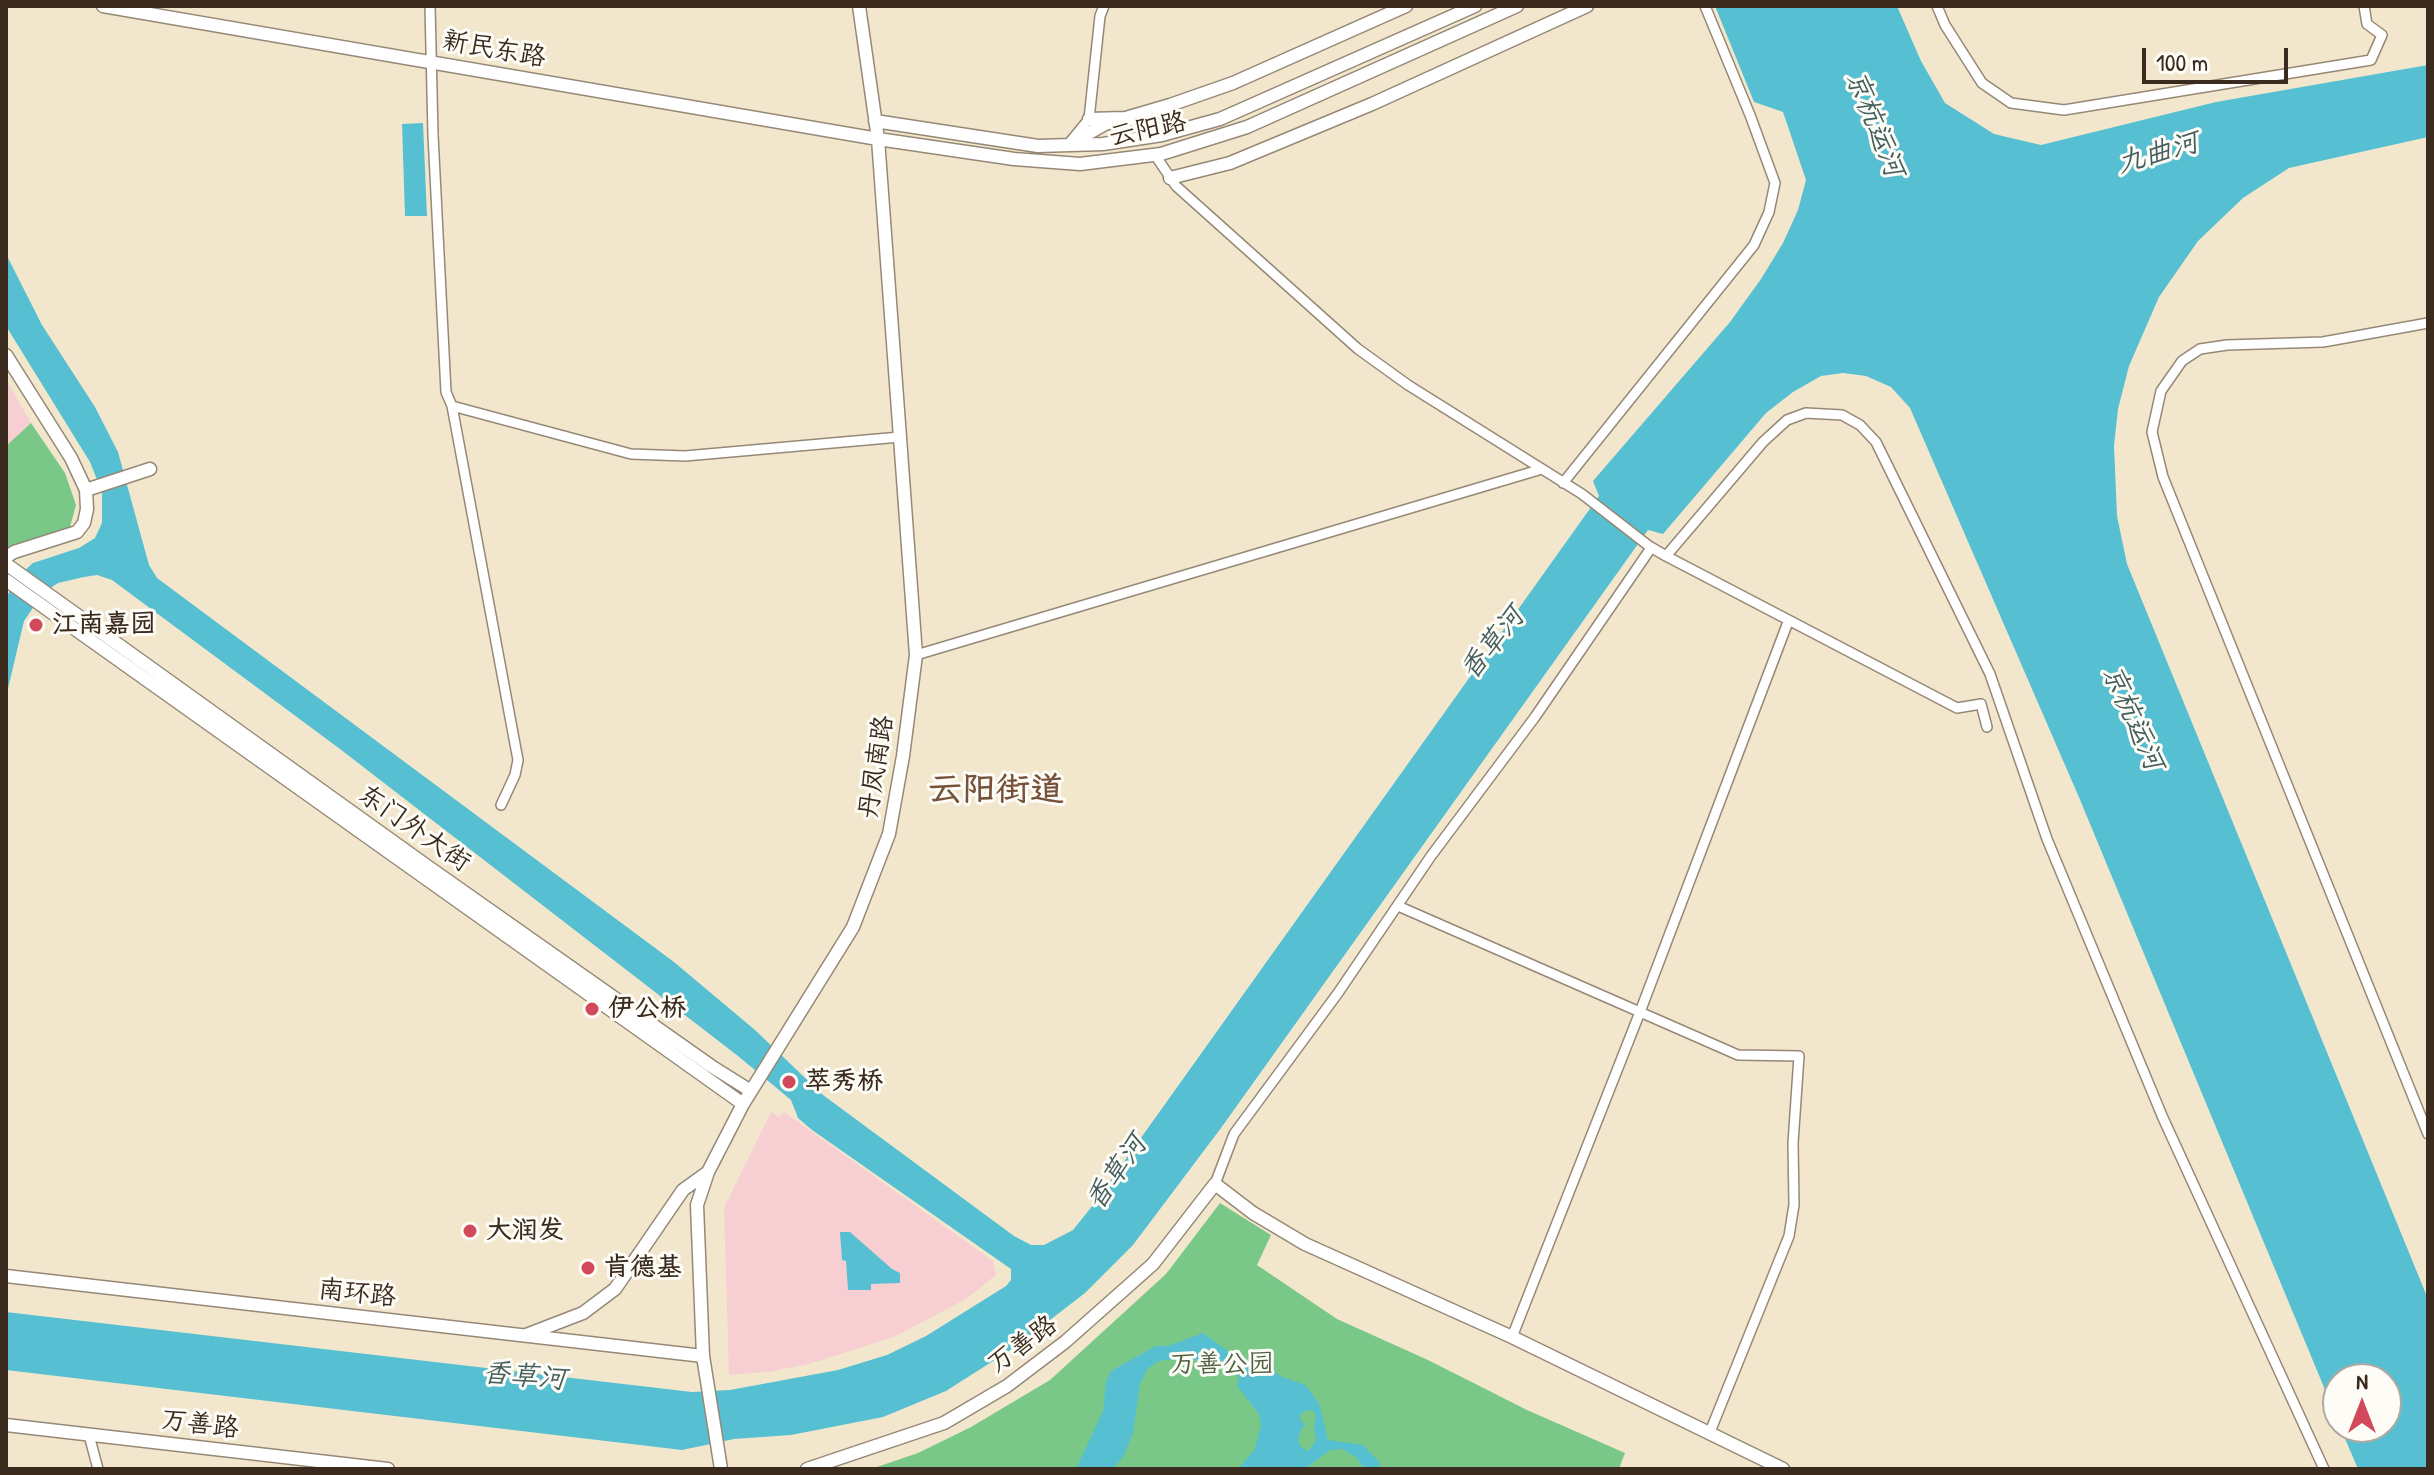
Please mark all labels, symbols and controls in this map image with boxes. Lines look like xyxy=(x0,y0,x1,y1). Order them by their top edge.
street label: 新民东路 xyxy=(440,26,548,74)
scale bar xyxy=(2146,32,2292,82)
text: 100 m xyxy=(2156,46,2208,78)
water label: 京杭运河 xyxy=(1837,66,1911,182)
street label: 云阳路 xyxy=(1107,107,1189,153)
water label: 九曲河 xyxy=(2113,126,2203,182)
water label: 香草河 xyxy=(1454,601,1532,687)
place label: 江南嘉园 xyxy=(52,609,156,641)
marker: 江南嘉园 xyxy=(27,616,45,634)
water label: 京杭运河 xyxy=(2094,660,2170,776)
street label: 丹凤南路 xyxy=(853,713,901,821)
district label: 云阳街道 xyxy=(928,771,1064,811)
street label: 东门外大街 xyxy=(352,779,476,879)
place label: 伊公桥 xyxy=(608,993,686,1025)
marker: 伊公桥 xyxy=(583,1000,601,1018)
place label: 萃秀桥 xyxy=(805,1066,883,1098)
marker: 萃秀桥 xyxy=(780,1073,798,1091)
water label: 香草河 xyxy=(1079,1129,1155,1217)
place label: 大润发 xyxy=(486,1215,564,1247)
marker: 大润发 xyxy=(461,1222,479,1240)
place label: 肯德基 xyxy=(604,1252,682,1284)
marker: 肯德基 xyxy=(579,1259,597,1277)
street label: 南环路 xyxy=(317,1274,397,1314)
street label: 万善路 xyxy=(982,1309,1064,1381)
park label: 万善公园 xyxy=(1170,1349,1274,1381)
water label: 香草河 xyxy=(481,1357,567,1397)
north arrow xyxy=(2322,1363,2402,1443)
text: N xyxy=(2356,1366,2368,1396)
street label: 万善路 xyxy=(159,1405,241,1445)

